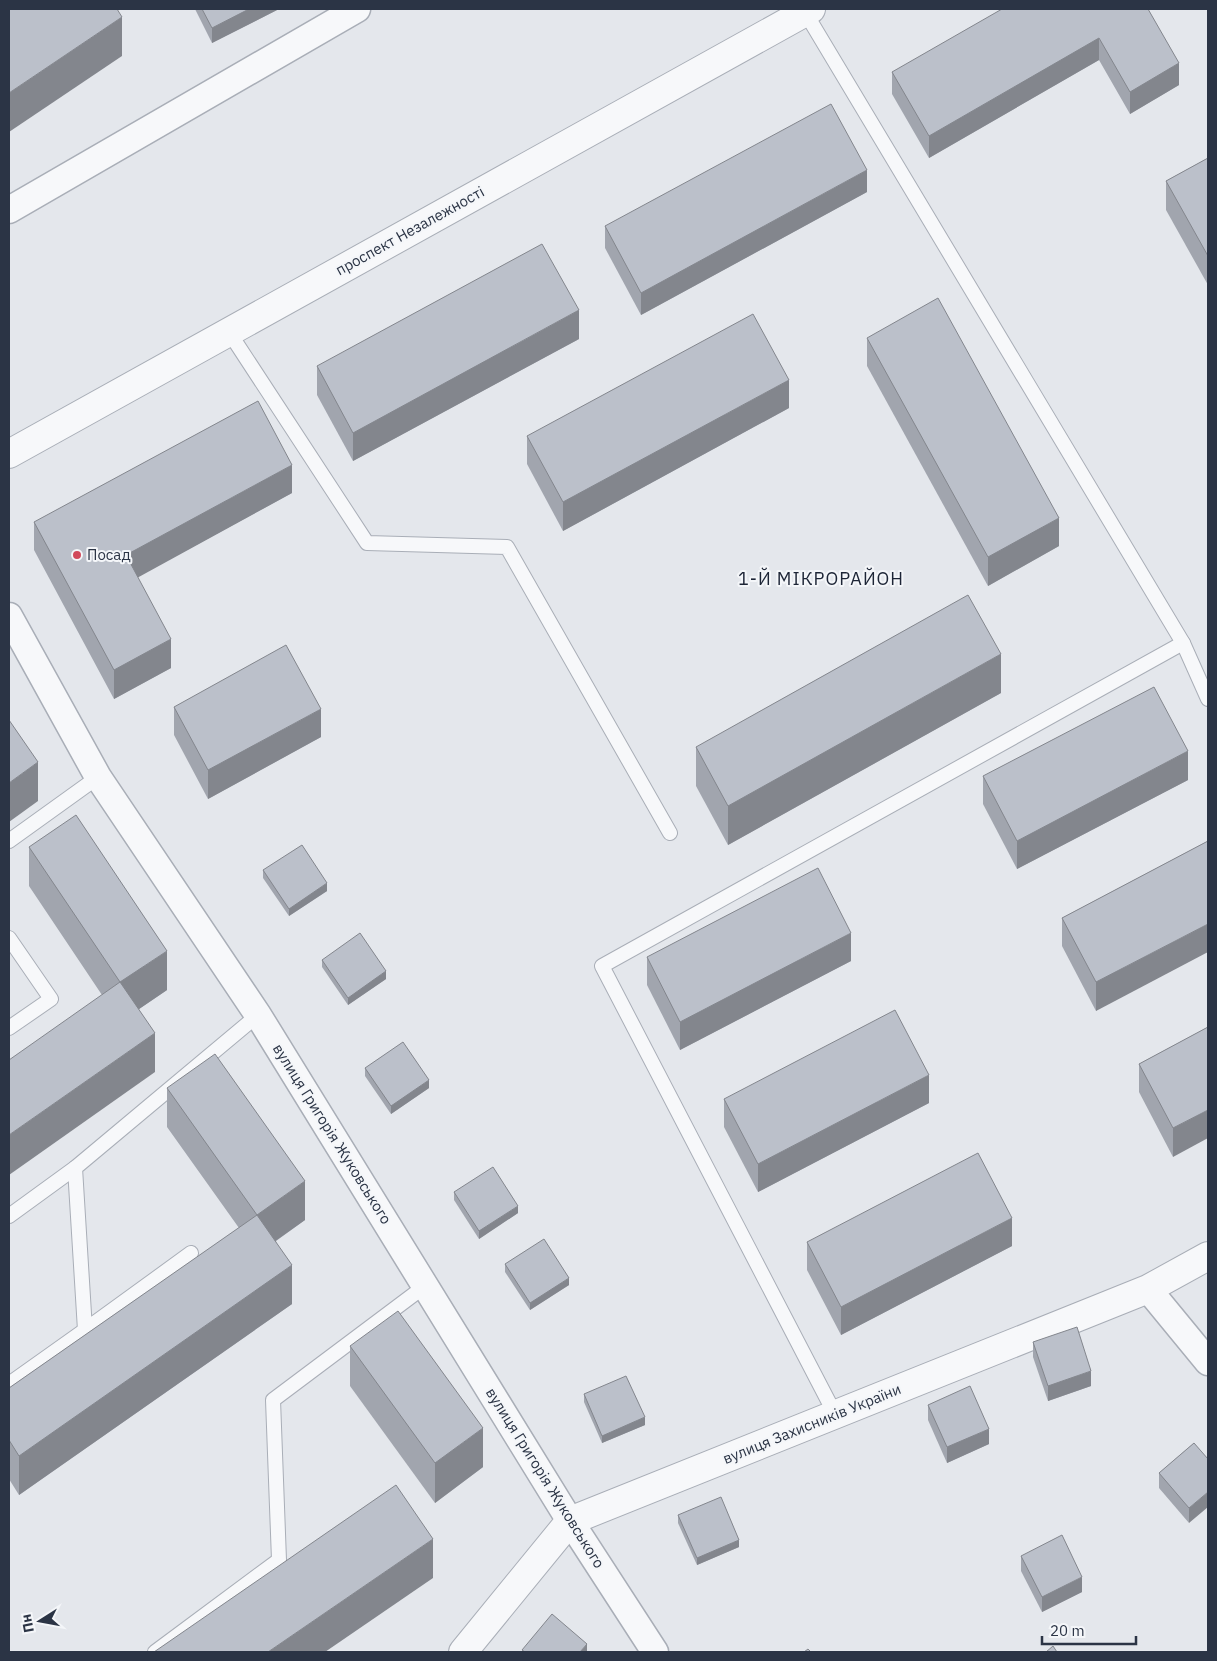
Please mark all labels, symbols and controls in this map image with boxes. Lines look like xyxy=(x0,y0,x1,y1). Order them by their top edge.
street label: проспект Незалежності xyxy=(332,182,487,279)
place label: Посад xyxy=(87,545,131,564)
marker: Посад xyxy=(71,549,83,561)
district label: 1-Й МІКРОРАЙОН xyxy=(738,567,904,590)
street label: вулиця Григорія Жуковського xyxy=(269,1040,396,1227)
street label: вулиця Захисників України xyxy=(720,1379,904,1468)
street label: вулиця Григорія Жуковського xyxy=(482,1384,609,1571)
north arrow xyxy=(15,1596,65,1646)
text: Пн xyxy=(17,1613,38,1634)
scale bar xyxy=(1042,1614,1136,1646)
text: 20 m xyxy=(1050,1621,1085,1640)

